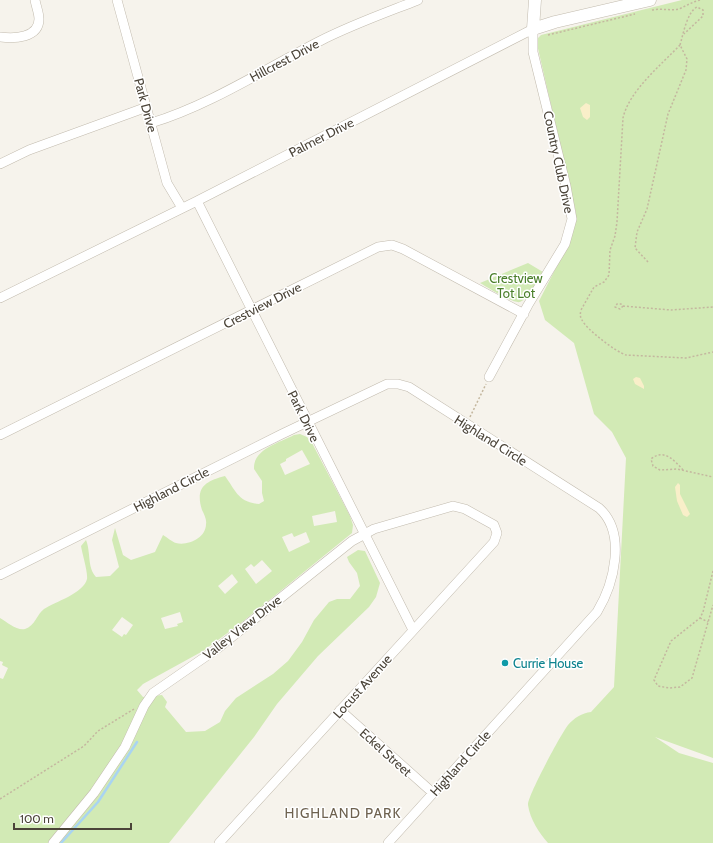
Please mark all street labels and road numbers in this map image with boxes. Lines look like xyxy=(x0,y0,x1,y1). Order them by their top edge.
street label: Hillcrest Drive xyxy=(247,35,322,85)
street label: Park Drive xyxy=(131,76,161,134)
street label: Country Club Drive xyxy=(540,109,578,215)
street label: Palmer Drive xyxy=(286,114,356,160)
street label: Crestview Drive xyxy=(220,278,304,332)
street label: Park Drive xyxy=(285,388,324,445)
street label: Highland Circle xyxy=(452,411,531,469)
street label: Highland Circle xyxy=(131,463,212,515)
street label: Valley View Drive xyxy=(200,591,285,663)
street label: Locust Avenue xyxy=(329,651,395,721)
street label: Eckel Street xyxy=(357,724,416,780)
street label: Highland Circle xyxy=(426,727,494,799)

